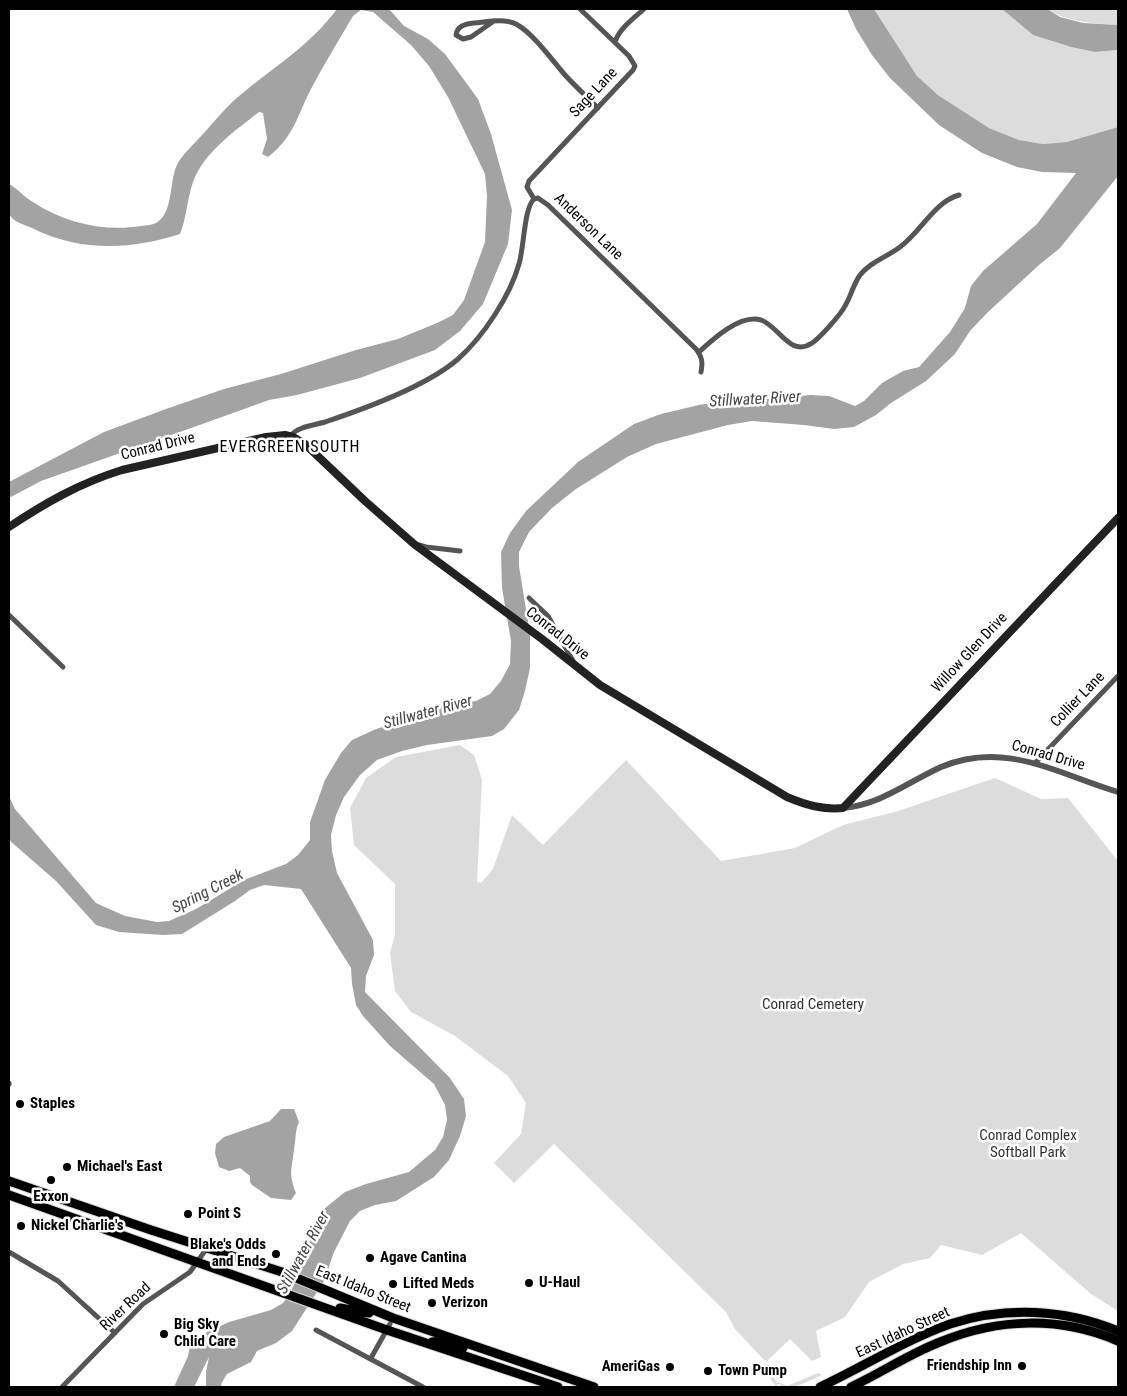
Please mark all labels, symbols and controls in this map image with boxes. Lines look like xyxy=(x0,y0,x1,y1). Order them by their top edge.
street label: Sage Lane xyxy=(566,64,622,122)
street label: Anderson Lane xyxy=(550,190,626,264)
water label: Stillwater River xyxy=(709,388,801,412)
street label: Conrad Drive xyxy=(119,429,197,465)
district label: EVERGREEN SOUTH xyxy=(218,438,362,458)
street label: Conrad Drive xyxy=(522,604,592,664)
street label: Willow Glen Drive xyxy=(928,609,1012,697)
street label: Collier Lane xyxy=(1047,669,1109,731)
water label: Stillwater River xyxy=(381,692,475,734)
street label: Conrad Drive xyxy=(1009,737,1087,775)
water label: Spring Creek xyxy=(169,866,247,918)
park label: Conrad Cemetery xyxy=(762,996,864,1014)
place label: Staples xyxy=(30,1095,75,1113)
marker: Staples xyxy=(14,1098,26,1110)
park label: Conrad Complex Softball Park xyxy=(979,1127,1077,1162)
place label: Michael's East xyxy=(77,1158,162,1176)
marker: Michael's East xyxy=(61,1161,73,1173)
marker: Exxon xyxy=(45,1174,57,1186)
place label: Exxon xyxy=(33,1188,69,1206)
place label: Point S xyxy=(198,1205,241,1223)
marker: Point S xyxy=(182,1208,194,1220)
water label: Stillwater River xyxy=(273,1208,335,1298)
place label: Nickel Charlie's xyxy=(31,1217,123,1235)
marker: Nickel Charlie's xyxy=(15,1220,27,1232)
place label: Blake's Odds and Ends xyxy=(190,1236,266,1271)
marker: Blake's Odds and Ends xyxy=(270,1248,282,1260)
place label: Agave Cantina xyxy=(380,1249,467,1267)
marker: Agave Cantina xyxy=(364,1252,376,1264)
street label: East Idaho Street xyxy=(313,1263,413,1317)
place label: U-Haul xyxy=(539,1274,580,1292)
place label: Lifted Meds xyxy=(403,1275,474,1293)
marker: U-Haul xyxy=(523,1277,535,1289)
marker: Lifted Meds xyxy=(387,1278,399,1290)
street label: River Road xyxy=(97,1279,155,1335)
place label: Verizon xyxy=(442,1294,488,1312)
marker: Verizon xyxy=(426,1297,438,1309)
street label: East Idaho Street xyxy=(853,1303,953,1363)
place label: Big Sky Chlid Care xyxy=(174,1316,236,1351)
marker: Big Sky Chlid Care xyxy=(158,1328,170,1340)
place label: Friendship Inn xyxy=(927,1357,1012,1375)
place label: AmeriGas xyxy=(602,1358,660,1376)
marker: Friendship Inn xyxy=(1016,1360,1028,1372)
marker: AmeriGas xyxy=(664,1361,676,1373)
place label: Town Pump xyxy=(718,1362,787,1380)
marker: Town Pump xyxy=(702,1365,714,1377)

